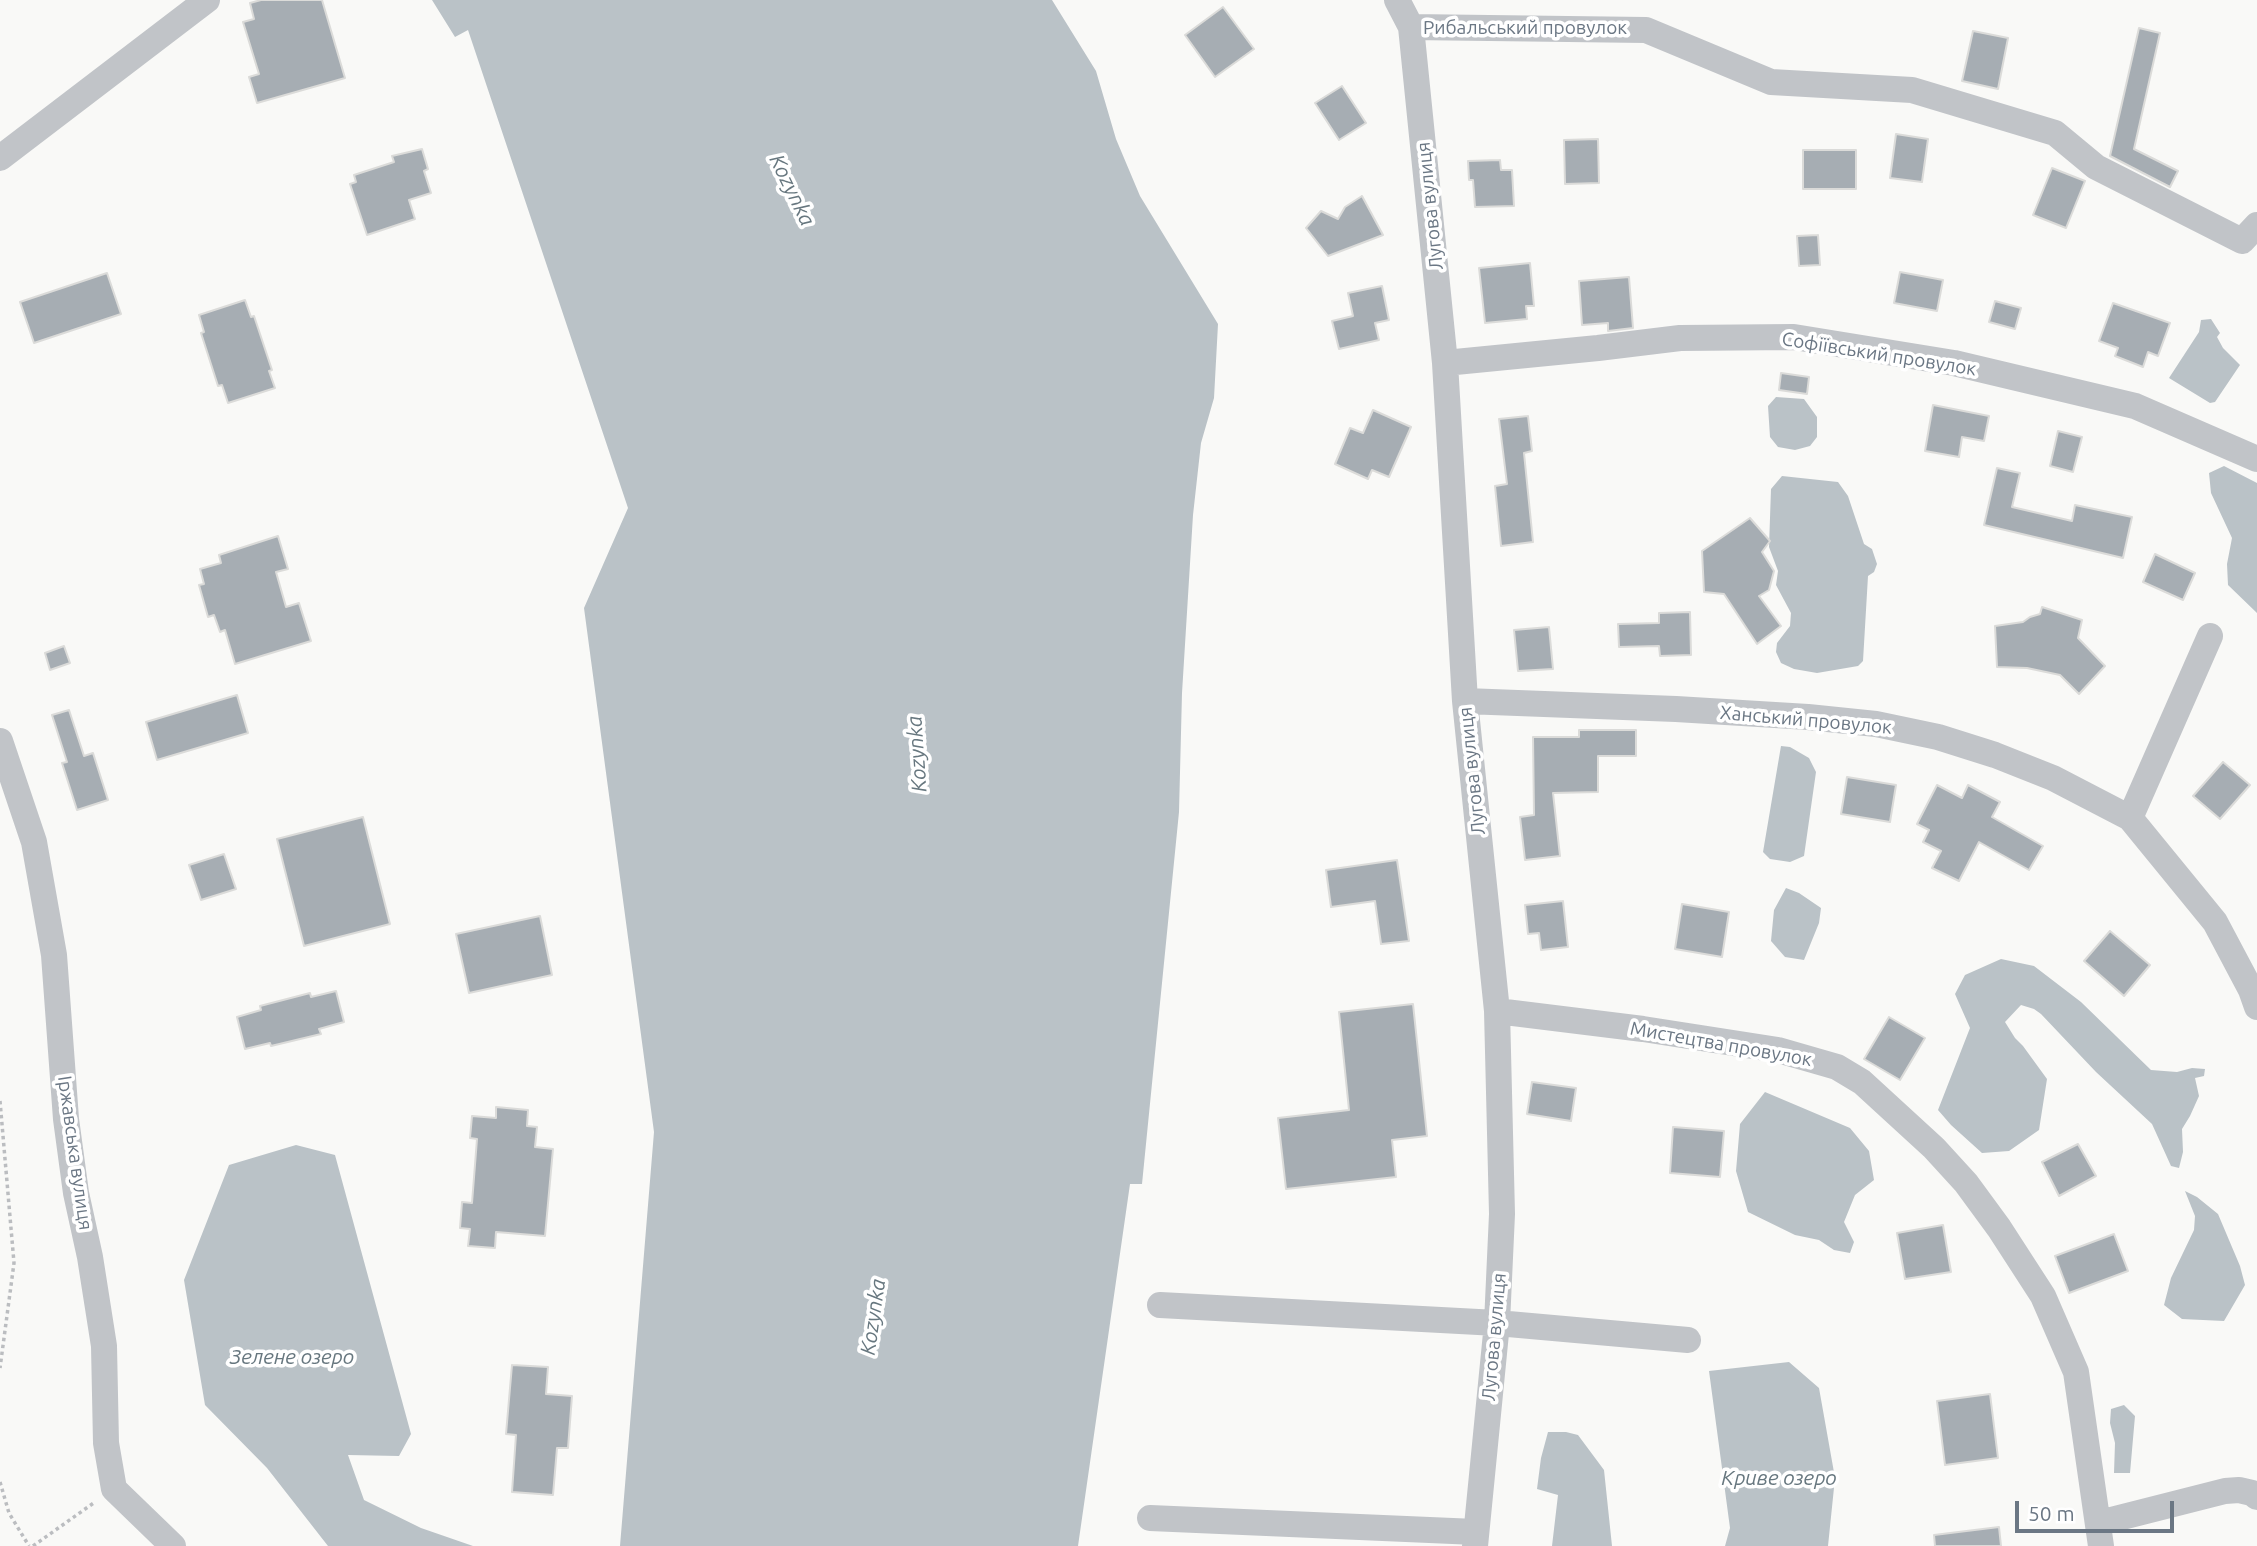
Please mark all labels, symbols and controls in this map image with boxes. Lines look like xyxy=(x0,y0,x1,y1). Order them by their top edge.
street label: Рибальський провулок xyxy=(1423,17,1627,39)
street label: Лугова вулиця xyxy=(1412,141,1448,271)
water label: Kozynka xyxy=(764,150,820,230)
street label: Софіївський провулок xyxy=(1780,327,1978,381)
street label: Ханський провулок xyxy=(1719,701,1893,739)
street label: Лугова вулиця xyxy=(1454,706,1490,836)
water label: Kozynka xyxy=(902,715,932,793)
street label: Мистецтва провулок xyxy=(1628,1017,1814,1071)
street label: Іржавська вулиця xyxy=(53,1074,97,1232)
street label: Лугова вулиця xyxy=(1477,1272,1511,1402)
water label: Kozynka xyxy=(855,1277,891,1357)
water label: Зелене озеро xyxy=(230,1344,354,1370)
water label: Криве озеро xyxy=(1721,1465,1837,1491)
scale bar xyxy=(2019,1486,2178,1530)
text: 50 m xyxy=(2028,1501,2075,1525)

